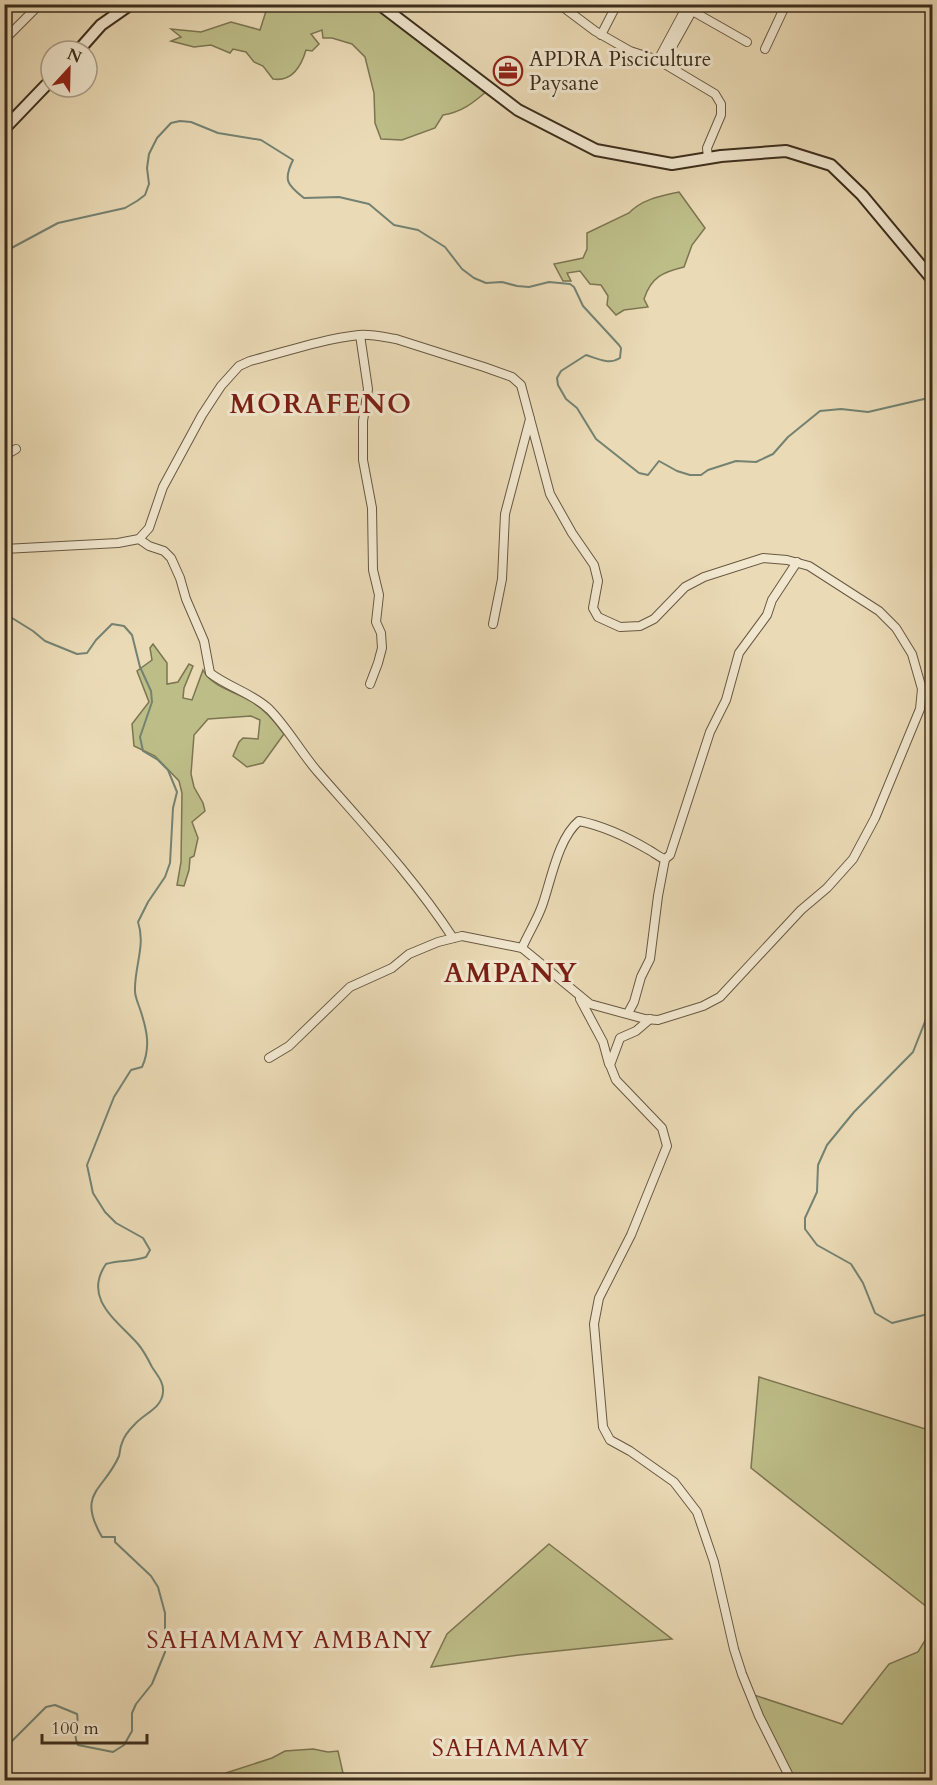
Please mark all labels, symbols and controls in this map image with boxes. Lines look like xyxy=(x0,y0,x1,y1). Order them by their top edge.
north arrow xyxy=(39,39,99,99)
text: N xyxy=(64,43,85,69)
place label: APDRA Pisciculture Paysane xyxy=(529,45,711,98)
office icon: APDRA Pisciculture Paysane xyxy=(492,55,524,87)
district label: MORAFENO xyxy=(229,386,413,423)
district label: AMPANY xyxy=(444,955,578,992)
district label: SAHAMAMY AMBANY xyxy=(147,1624,433,1657)
scale bar xyxy=(42,1707,147,1745)
text: 100 m xyxy=(51,1716,99,1741)
district label: SAHAMAMY xyxy=(432,1732,590,1765)

